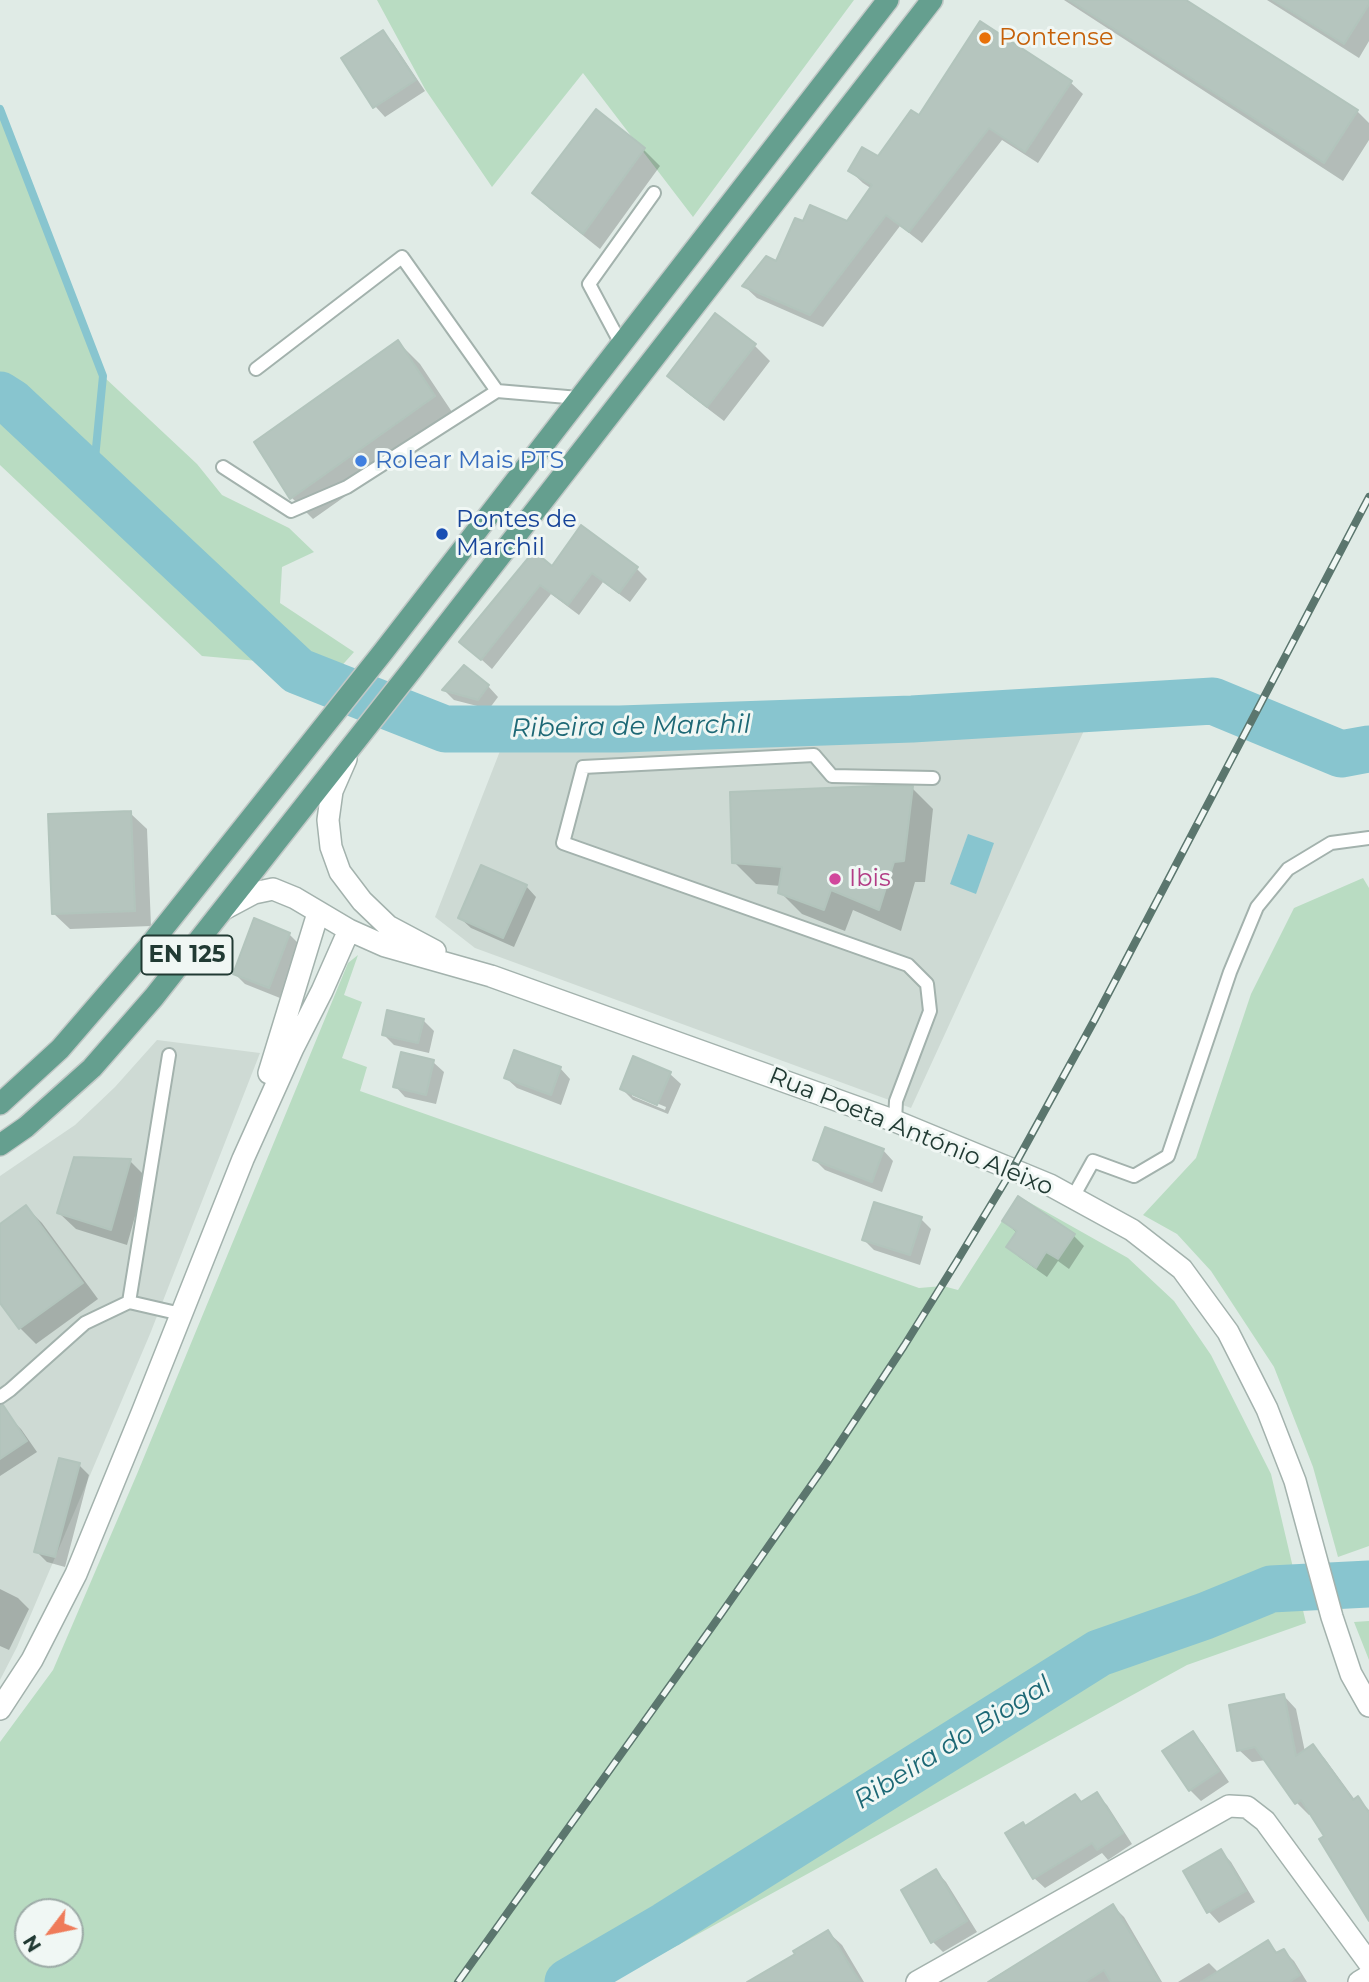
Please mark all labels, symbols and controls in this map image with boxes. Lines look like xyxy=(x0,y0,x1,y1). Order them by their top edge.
place label: Pontense xyxy=(999,24,1113,52)
marker: Pontense xyxy=(977,30,993,46)
place label: Rolear Mais PTS xyxy=(375,447,564,475)
marker: Rolear Mais PTS xyxy=(353,453,369,469)
place label: Pontes de Marchil xyxy=(456,506,577,562)
marker: Pontes de Marchil xyxy=(434,526,450,542)
water label: Ribeira de Marchil xyxy=(511,709,751,745)
place label: Ibis xyxy=(849,865,891,893)
marker: Ibis xyxy=(827,871,843,887)
road number: EN 125 xyxy=(142,936,232,974)
street label: Rua Poeta António Aleixo xyxy=(765,1062,1057,1202)
water label: Ribeira do Biogal xyxy=(849,1670,1057,1816)
north arrow xyxy=(14,1898,84,1968)
text: N xyxy=(19,1931,46,1956)

